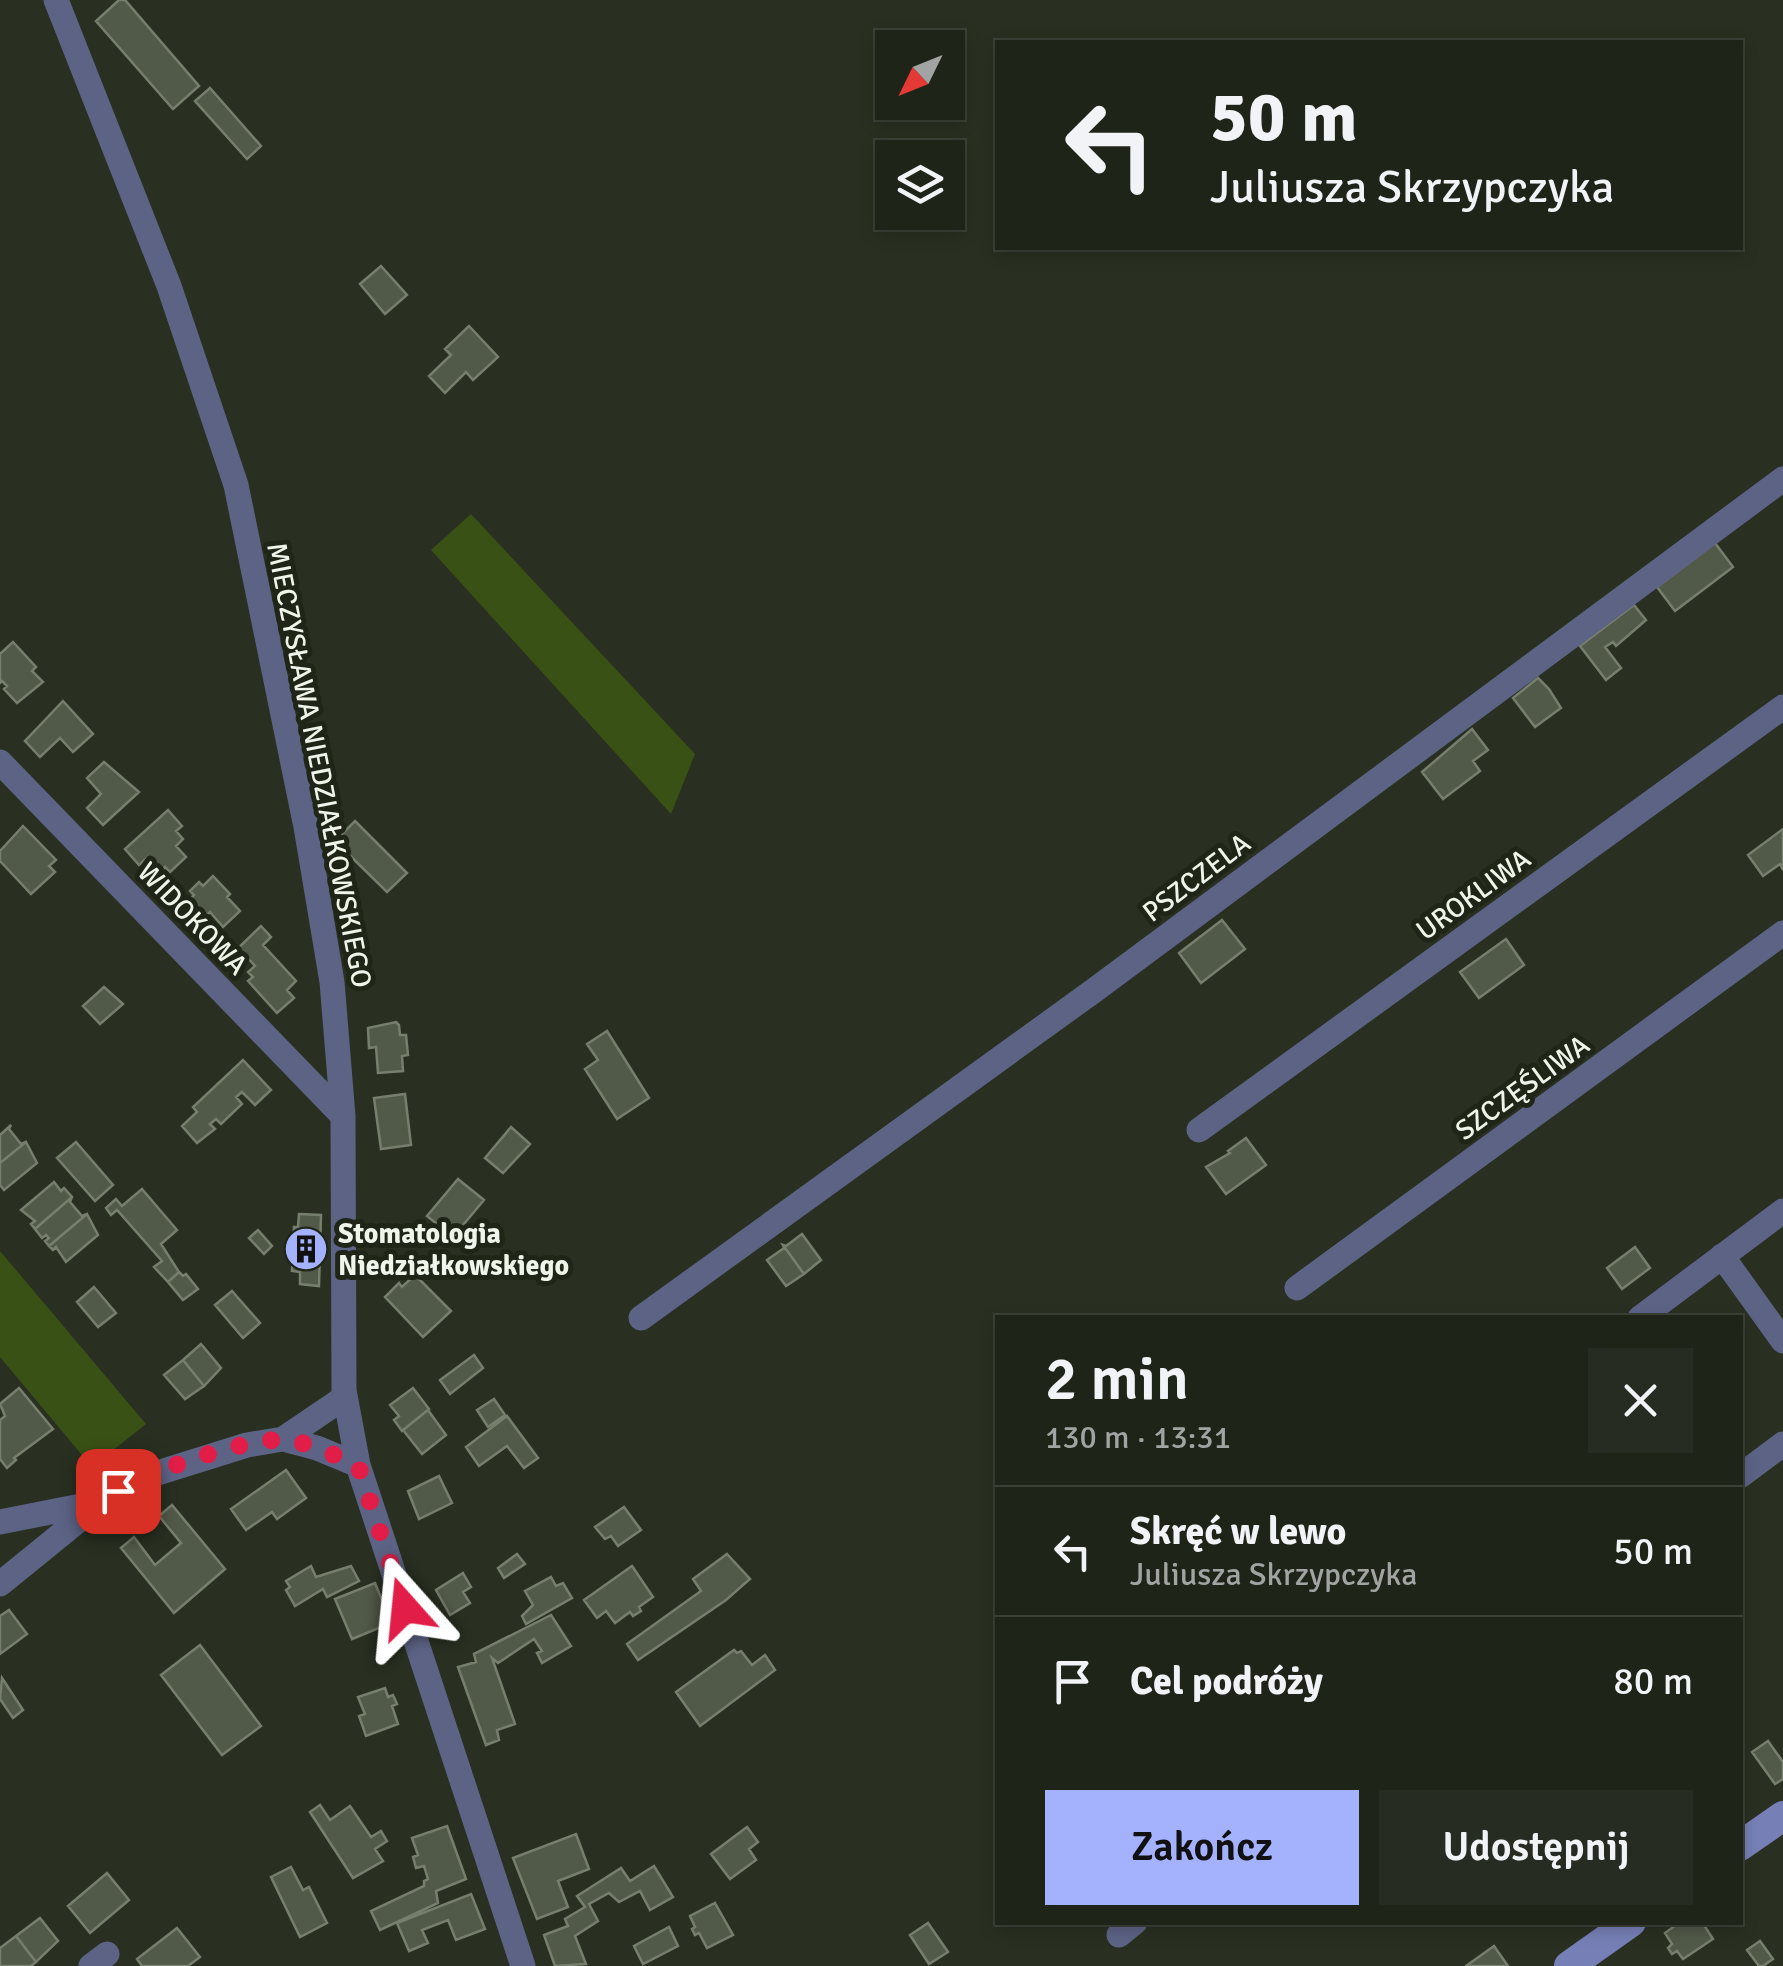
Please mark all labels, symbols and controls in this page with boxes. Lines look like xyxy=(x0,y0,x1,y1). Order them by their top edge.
north arrow xyxy=(875,30,965,120)
map controls xyxy=(875,30,965,230)
text: 50 m xyxy=(1210,74,1358,160)
icon: left xyxy=(1045,80,1175,210)
button: layers xyxy=(875,140,965,230)
text: Juliusza Skrzypczyka xyxy=(1210,160,1614,215)
street label: MIECZYSŁAWA NIEDZIAŁKOWSKIEGO xyxy=(259,540,379,991)
street label: PSZCZELA xyxy=(1136,826,1257,929)
street label: UROKLIWA xyxy=(1410,842,1537,948)
street label: WIDOKOWA xyxy=(130,855,254,982)
street label: SZCZĘŚLIWA xyxy=(1449,1028,1596,1148)
place label: Stomatologia Niedziałkowskiego xyxy=(338,1217,569,1283)
building icon: Stomatologia Niedziałkowskiego xyxy=(283,1226,329,1272)
text: 2 min xyxy=(1045,1343,1189,1417)
button: close xyxy=(1588,1348,1693,1453)
text: 130 m · 13:31 xyxy=(1045,1418,1231,1457)
pin xyxy=(76,1449,161,1534)
icon: arrive xyxy=(91,1464,146,1519)
text: Skręć w lewo xyxy=(1130,1508,1346,1555)
icon: left xyxy=(1045,1524,1100,1579)
text: 50 m xyxy=(1613,1528,1693,1575)
text: Juliusza Skrzypczyka xyxy=(1130,1555,1418,1594)
position arrow xyxy=(353,1556,457,1660)
icon: arrive xyxy=(1045,1654,1100,1709)
text: Cel podróży xyxy=(1130,1658,1323,1705)
text: 80 m xyxy=(1613,1658,1693,1705)
button: Zakończ xyxy=(1045,1790,1359,1905)
button: Udostępnij xyxy=(1379,1790,1693,1905)

